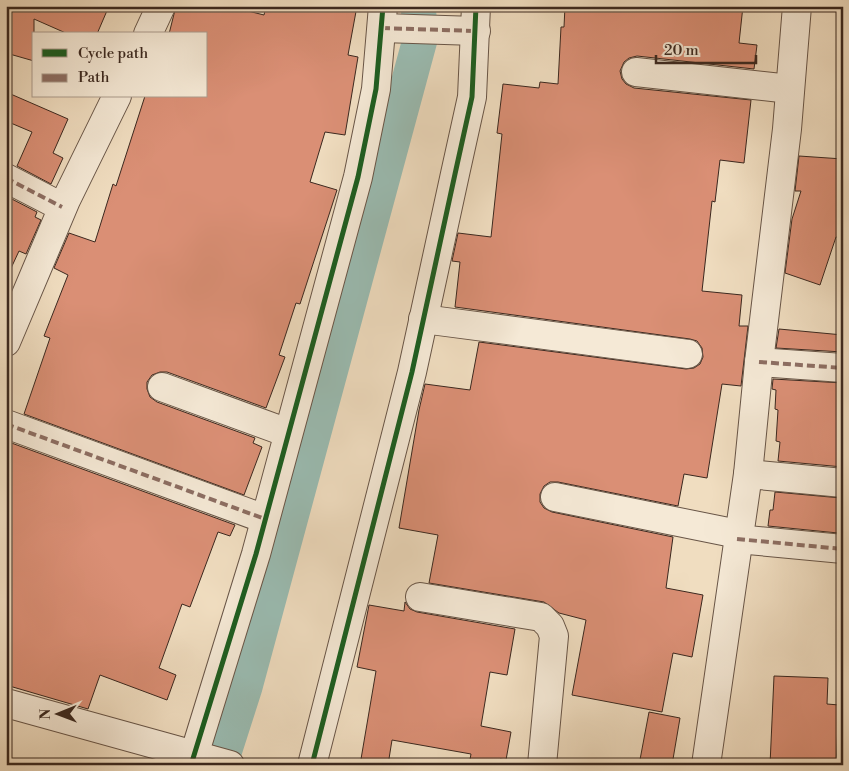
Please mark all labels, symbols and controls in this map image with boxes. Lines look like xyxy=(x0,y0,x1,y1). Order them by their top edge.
legend xyxy=(32,32,208,98)
scale bar xyxy=(656,32,756,64)
text: 20 m xyxy=(664,41,699,60)
text: Cycle path xyxy=(78,44,148,63)
text: Path xyxy=(78,68,110,87)
north arrow xyxy=(32,688,82,738)
text: N xyxy=(37,709,55,720)

